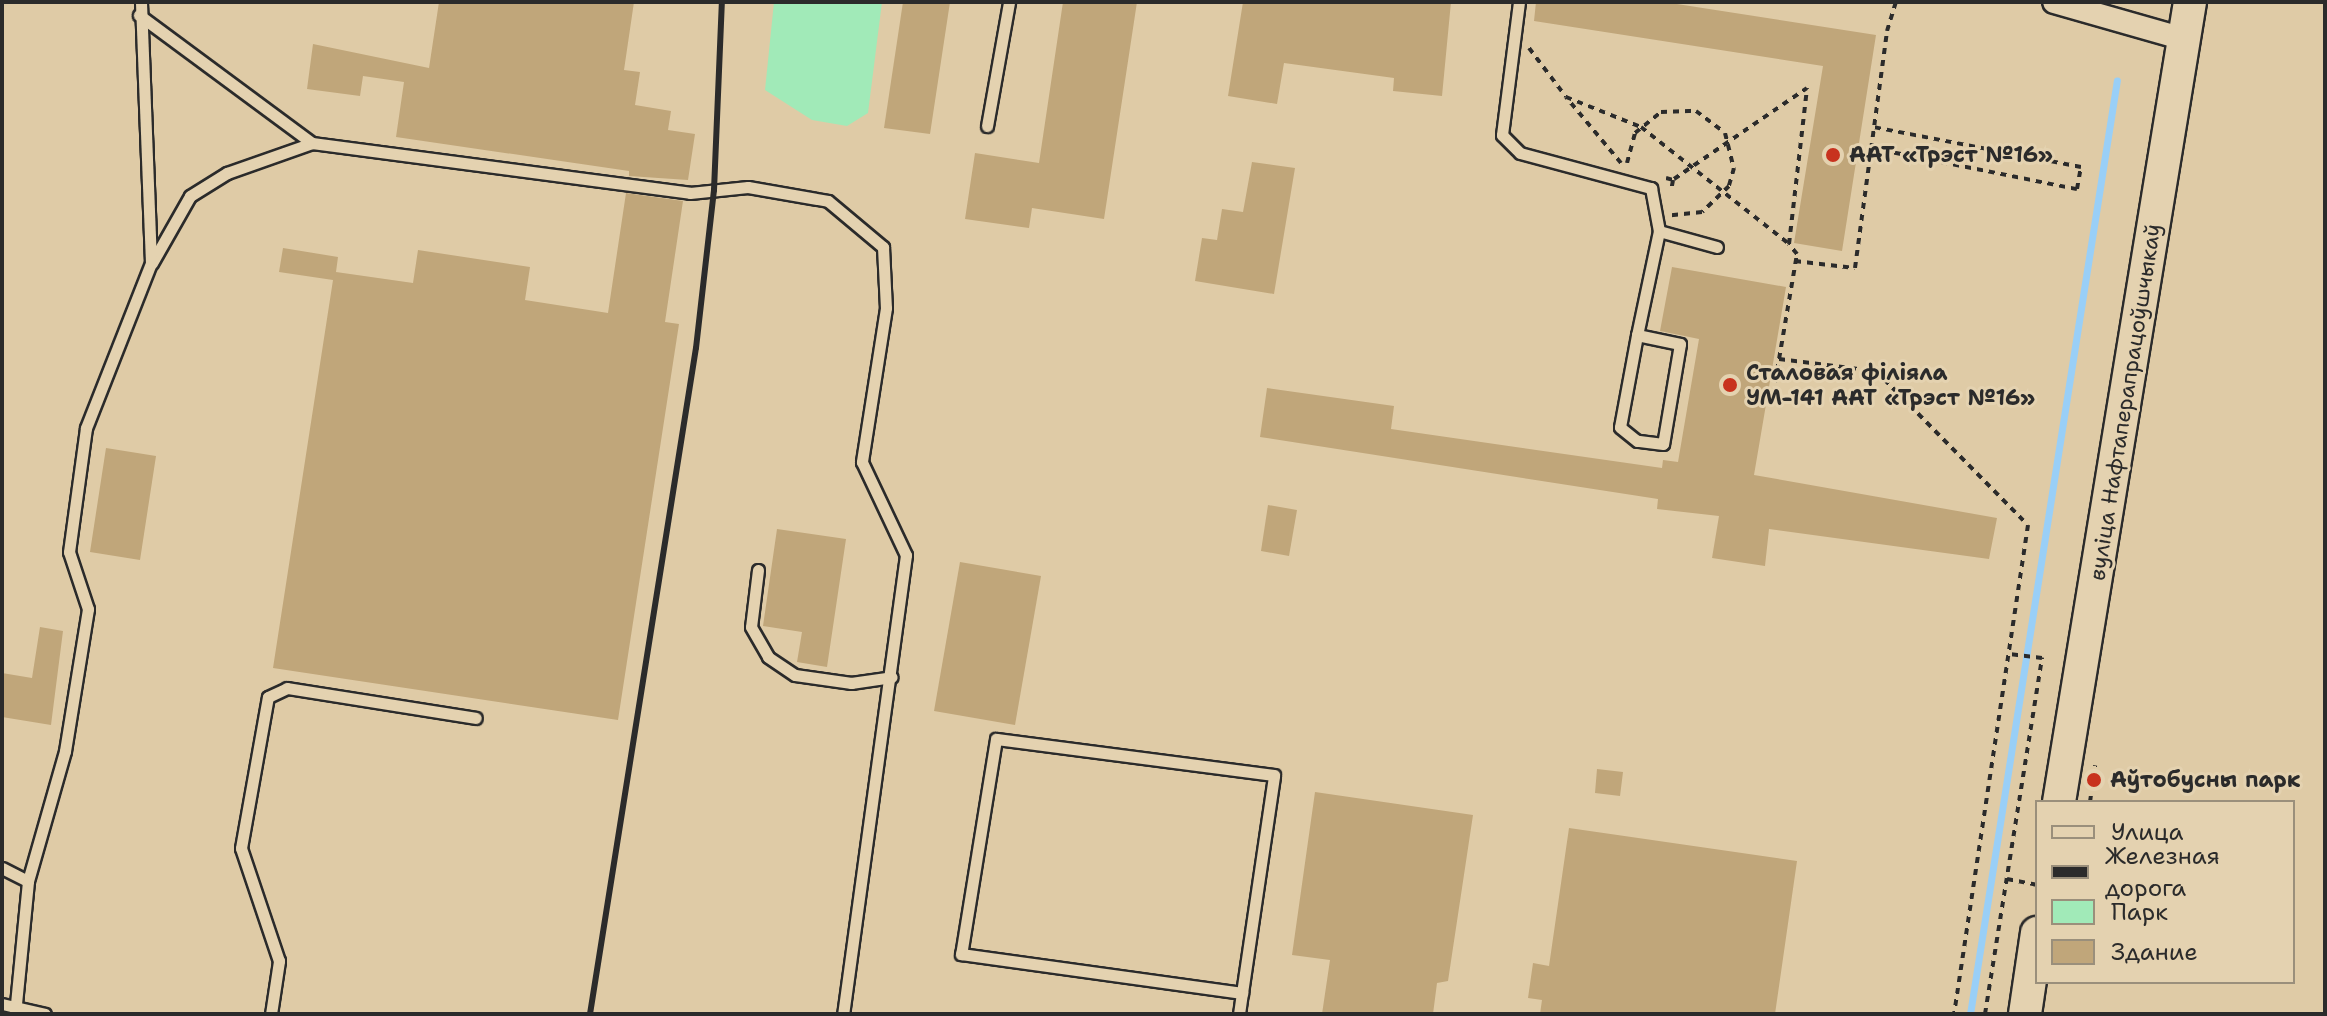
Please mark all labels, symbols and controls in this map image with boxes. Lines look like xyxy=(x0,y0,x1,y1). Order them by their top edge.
place label: ААТ «Трэст №16» xyxy=(1849,142,2053,168)
marker: ААТ «Трэст №16» xyxy=(1824,146,1842,164)
street label: вуліца Нафтаперапрацоўшчыкаў xyxy=(2084,222,2166,582)
place label: Сталовая філіяла УМ-141 ААТ «Трэст №16» xyxy=(1746,359,2035,410)
marker: Сталовая філіяла УМ-141 ААТ «Трэст №16» xyxy=(1721,376,1739,394)
place label: Аўтобусны парк xyxy=(2110,767,2301,793)
marker: Аўтобусны парк xyxy=(2085,771,2103,789)
legend xyxy=(2035,800,2295,984)
text: Улица xyxy=(2111,816,2184,848)
text: Железная дорога xyxy=(2105,840,2220,904)
text: Парк xyxy=(2111,896,2168,928)
text: Здание xyxy=(2111,936,2198,968)

